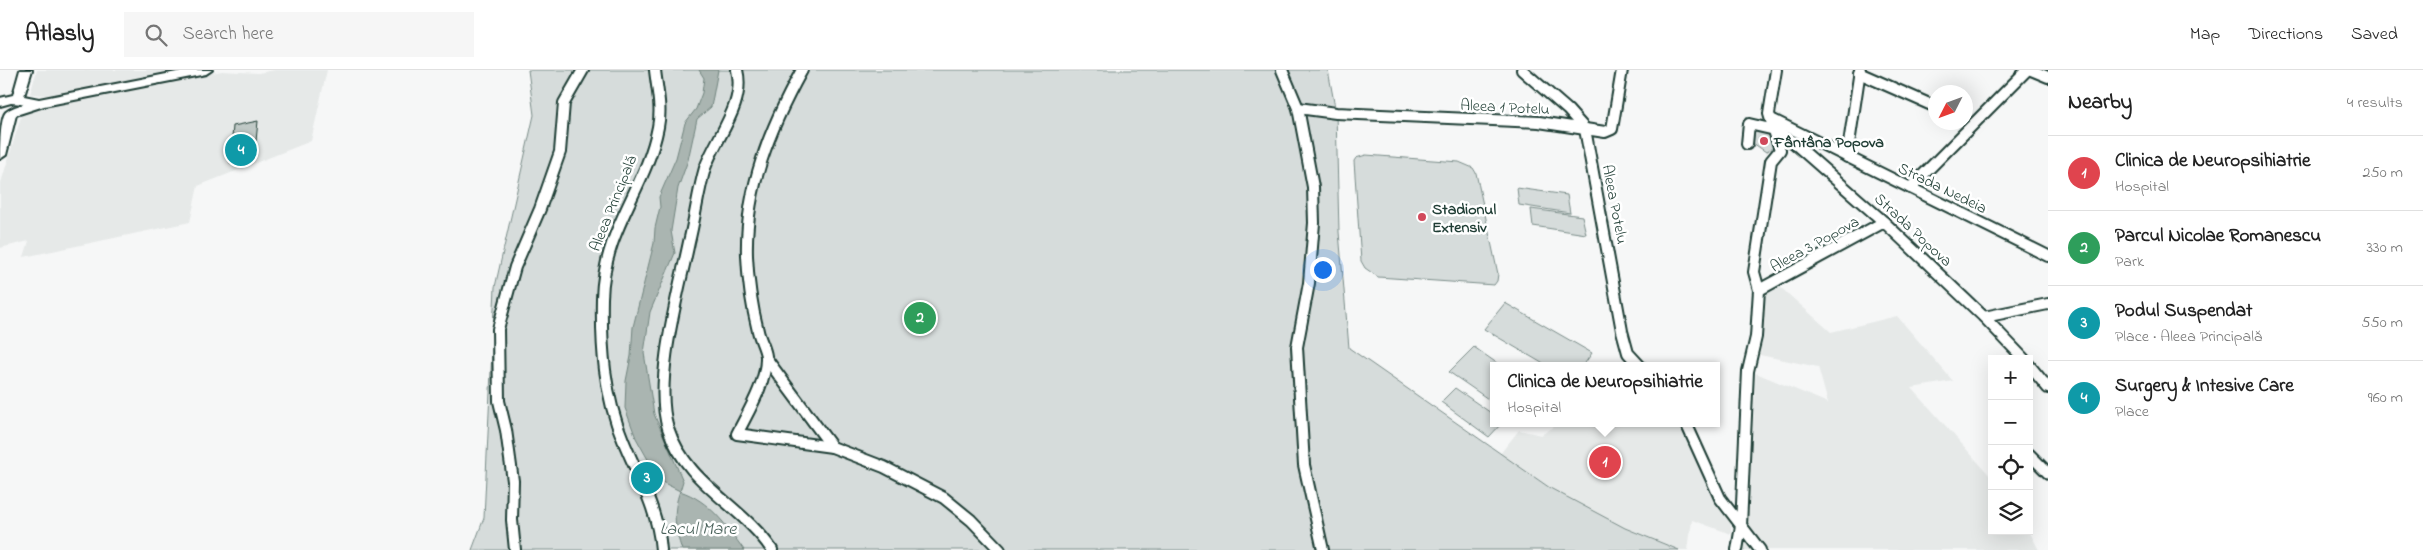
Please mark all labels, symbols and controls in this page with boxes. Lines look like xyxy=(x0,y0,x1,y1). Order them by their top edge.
search box xyxy=(124,12,474,57)
text: Atlasly xyxy=(25,17,94,52)
icon: search xyxy=(142,21,170,49)
text: Search here xyxy=(182,21,273,48)
text: Map xyxy=(2190,22,2220,48)
text: Directions xyxy=(2248,22,2323,48)
text: Saved xyxy=(2351,22,2398,48)
north arrow xyxy=(1928,85,1973,130)
text: Nearby xyxy=(2068,88,2132,118)
text: 4 results xyxy=(2347,91,2403,115)
street label: Aleea 1 Potelu xyxy=(1460,94,1550,122)
pin: 4 xyxy=(225,131,257,169)
place label: Fântâna Popova xyxy=(1773,131,1884,155)
marker: Fântâna Popova xyxy=(1758,135,1770,147)
text: Clinica de Neuropsihiatrie xyxy=(2115,148,2310,175)
street label: Aleea Principală xyxy=(584,152,644,255)
street label: Strada Nedeia xyxy=(1893,157,1991,221)
text: 1 xyxy=(2081,161,2087,185)
text: 250 m xyxy=(2363,161,2403,185)
street label: Aleea Potelu xyxy=(1595,163,1633,246)
text: Hospital xyxy=(2115,175,2169,199)
street label: Strada Popova xyxy=(1868,188,1957,273)
place label: Stadionul Extensiv xyxy=(1432,198,1496,240)
street label: Aleea 3 Popova xyxy=(1766,210,1864,279)
marker: Stadionul Extensiv xyxy=(1416,211,1428,223)
text: Parcul Nicolae Romanescu xyxy=(2115,223,2321,250)
text: 2 xyxy=(2080,236,2088,260)
text: 330 m xyxy=(2366,236,2403,260)
text: Park xyxy=(2115,250,2144,274)
your location xyxy=(1310,257,1336,283)
text: Podul Suspendat xyxy=(2115,298,2252,325)
pin: 2 xyxy=(904,299,936,337)
text: 3 xyxy=(2081,311,2087,335)
text: 550 m xyxy=(2361,311,2403,335)
text: Place · Aleea Principală xyxy=(2115,325,2262,349)
map controls xyxy=(1988,355,2033,535)
button: + xyxy=(1988,355,2033,400)
popup xyxy=(1490,362,1720,427)
text: Clinica de Neuropsihiatrie xyxy=(1507,369,1703,396)
text: Surgery & Intesive Care xyxy=(2115,373,2294,400)
text: 4 xyxy=(2081,386,2087,410)
text: 960 m xyxy=(2368,386,2403,410)
text: Hospital xyxy=(1507,396,1561,420)
button: − xyxy=(1988,400,2033,445)
text: Place xyxy=(2115,400,2149,424)
pin: 1 xyxy=(1589,443,1621,481)
button: locate xyxy=(1988,445,2033,490)
pin: 3 xyxy=(631,459,663,497)
button: layers xyxy=(1988,490,2033,535)
water label: Lacul Mare xyxy=(660,517,737,543)

